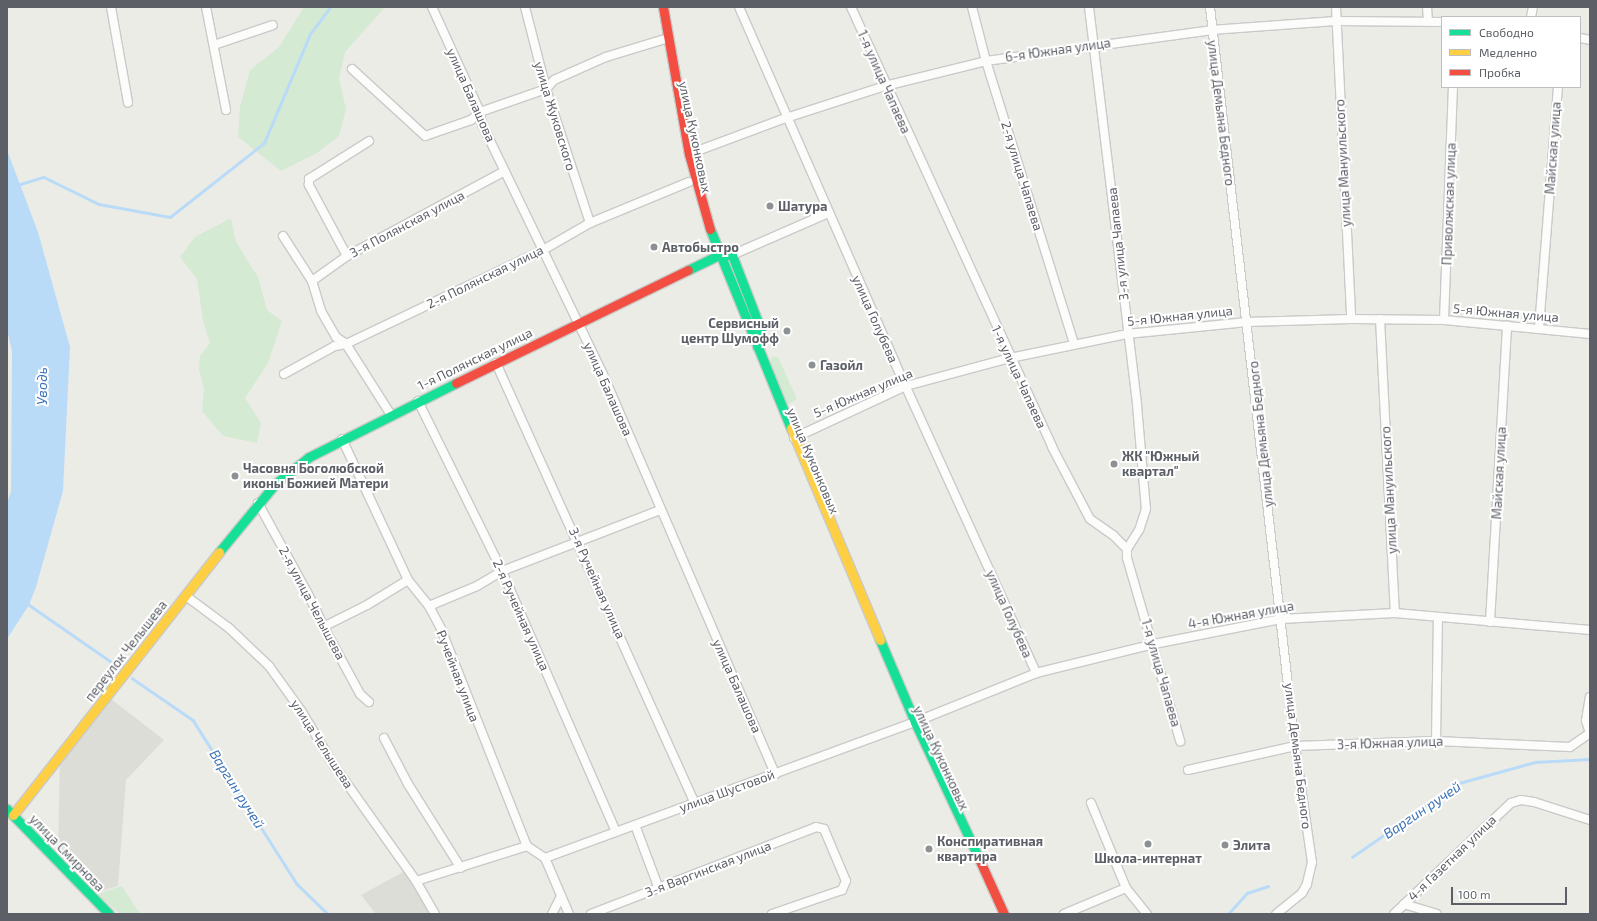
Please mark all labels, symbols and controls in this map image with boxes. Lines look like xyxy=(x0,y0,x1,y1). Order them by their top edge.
legend xyxy=(1441,16,1581,88)
text: Свободно xyxy=(1479,25,1534,39)
street label: 1-я улица Чапаева xyxy=(854,28,914,136)
street label: 6-я Южная улица xyxy=(1004,35,1112,65)
street label: улица Демьяна Бедного xyxy=(1204,39,1238,187)
text: Медленно xyxy=(1479,45,1537,59)
street label: улица Балашова xyxy=(443,46,499,144)
street label: улица Жуковского xyxy=(531,60,579,172)
text: Пробка xyxy=(1479,65,1521,79)
street label: улица Куконковых xyxy=(676,80,714,194)
street label: улица Мануильского xyxy=(1332,99,1354,227)
street label: Майская улица xyxy=(1542,101,1564,195)
street label: 2-я улица Чапаева xyxy=(998,119,1046,233)
street label: Приволжская улица xyxy=(1439,142,1459,266)
street label: 3-я Полянская улица xyxy=(347,187,467,261)
street label: 3-я улица Чапаева xyxy=(1104,187,1132,301)
place label: Шатура xyxy=(778,198,827,214)
marker: Шатура xyxy=(765,201,775,211)
place label: Автобыстро xyxy=(662,239,739,255)
street label: 2-я Полянская улица xyxy=(424,242,546,312)
marker: Автобыстро xyxy=(649,242,659,252)
street label: улица Голубева xyxy=(849,273,901,365)
street label: 5-я Южная улица xyxy=(1452,301,1560,325)
street label: 5-я Южная улица xyxy=(1126,303,1234,329)
place label: Сервисный центр Шумофф xyxy=(681,316,779,347)
street label: 1-я улица Чапаева xyxy=(988,323,1050,431)
street label: 1-я Полянская улица xyxy=(415,324,535,394)
marker: Сервисный центр Шумофф xyxy=(782,326,792,336)
street label: улица Балашова xyxy=(580,340,636,438)
place label: Газойл xyxy=(820,357,863,373)
marker: Газойл xyxy=(807,360,817,370)
street label: улица Демьяна Бедного xyxy=(1246,360,1276,508)
street label: 5-я Южная улица xyxy=(811,365,915,421)
water label: Уводь xyxy=(34,367,50,405)
street label: улица Куконковых xyxy=(784,406,842,516)
street label: улица Мануильского xyxy=(1378,426,1400,554)
street label: Майская улица xyxy=(1489,426,1509,520)
place label: ЖК "Южный квартал" xyxy=(1122,449,1200,480)
marker: ЖК "Южный квартал" xyxy=(1109,459,1119,469)
place label: Часовня Боголюбской иконы Божией Матери xyxy=(243,461,388,492)
marker: Часовня Боголюбской иконы Божией Матери xyxy=(230,471,240,481)
street label: 3-я Ручейная улица xyxy=(565,525,629,641)
street label: 2-я улица Челышева xyxy=(276,544,348,662)
street label: 2-я Ручейная улица xyxy=(489,557,553,673)
street label: улица Голубева xyxy=(983,568,1035,660)
street label: переулок Челышева xyxy=(82,597,170,705)
street label: 4-я Южная улица xyxy=(1187,598,1295,632)
street label: 1-я улица Чапаева xyxy=(1138,617,1184,729)
street label: Ручейная улица xyxy=(433,628,483,724)
street label: улица Балашова xyxy=(709,637,765,735)
street label: улица Демьяна Бедного xyxy=(1281,682,1315,830)
street label: улица Челышева xyxy=(287,697,357,791)
street label: улица Куконковых xyxy=(910,703,972,813)
street label: 3-я Южная улица xyxy=(1337,733,1443,753)
water label: Варгин ручей xyxy=(206,746,268,832)
street label: улица Шустовой xyxy=(677,766,777,816)
water label: Варгин ручей xyxy=(1380,778,1464,842)
street label: улица Смирнова xyxy=(26,811,108,895)
street label: 4-я Газетная улица xyxy=(1405,812,1499,904)
place label: Конспиративная квартира xyxy=(937,834,1043,865)
place label: Элита xyxy=(1233,837,1270,853)
street label: 3-я Варгинская улица xyxy=(643,838,773,900)
marker: Школа-интернат xyxy=(1143,839,1153,849)
marker: Элита xyxy=(1220,840,1230,850)
marker: Конспиративная квартира xyxy=(924,844,934,854)
place label: Школа-интернат xyxy=(1094,850,1202,866)
scale bar xyxy=(1453,879,1569,905)
text: 100 m xyxy=(1458,887,1490,901)

